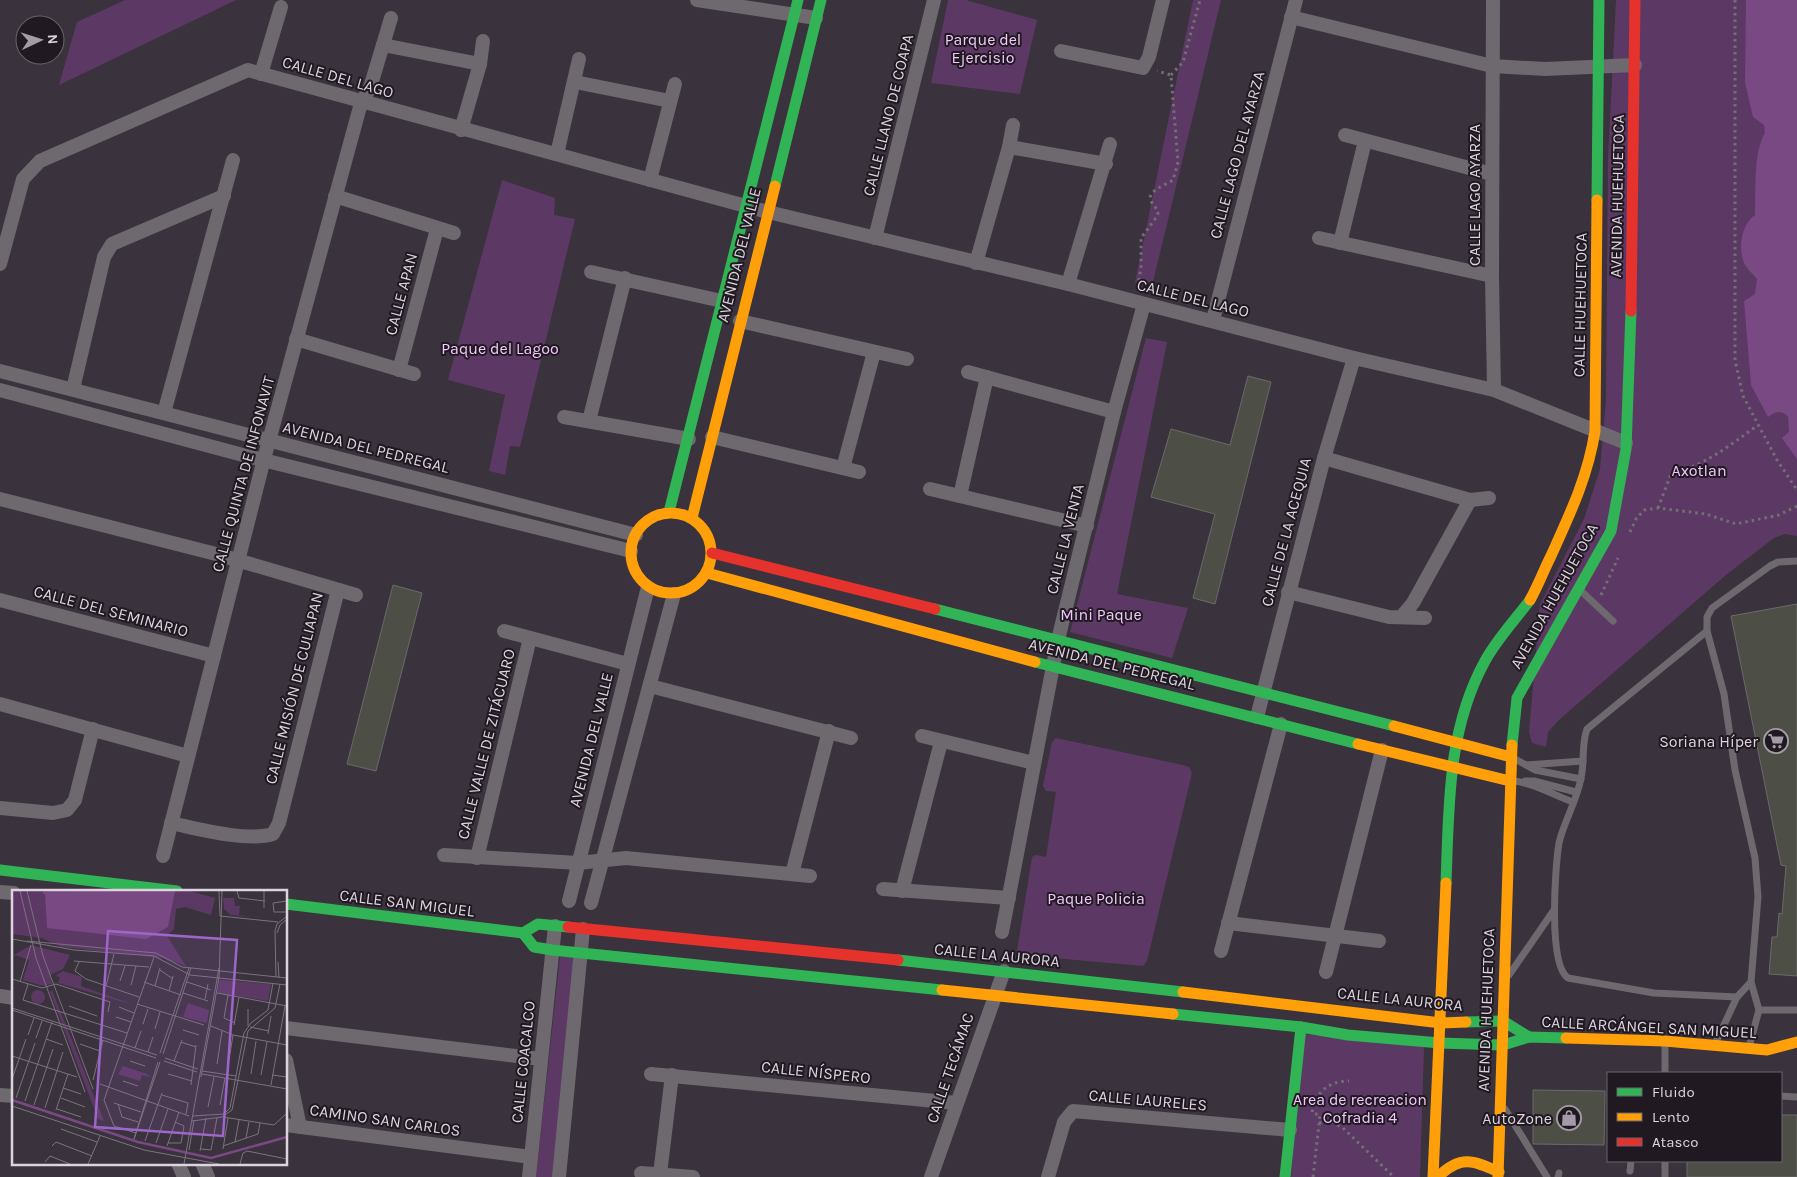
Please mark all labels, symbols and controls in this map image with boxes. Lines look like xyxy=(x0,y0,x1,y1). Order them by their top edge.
north arrow xyxy=(15,15,65,65)
park label: Parque del Ejercisio xyxy=(945,30,1021,67)
street label: CALLE LLANO DE COAPA xyxy=(859,32,917,198)
text: N xyxy=(44,34,61,45)
street label: CALLE DEL LAGO xyxy=(280,52,396,102)
street label: CALLE LAGO DEL AYARZA xyxy=(1205,69,1269,241)
street label: AVENIDA HUEHUETOCA xyxy=(1606,114,1628,278)
street label: CALLE LAGO AYARZA xyxy=(1465,124,1484,266)
street label: AVENIDA DEL VALLE xyxy=(713,186,765,324)
street label: CALLE HUEHUETOCA xyxy=(1569,233,1591,377)
street label: CALLE APAN xyxy=(381,251,421,337)
street label: CALLE DEL LAGO xyxy=(1135,275,1251,321)
park label: Paque del Lagoo xyxy=(441,339,559,358)
street label: CALLE QUINTA DE INFONAVIT xyxy=(208,374,278,574)
street label: AVENIDA DEL PEDREGAL xyxy=(281,417,452,477)
street label: CALLE DE LA ACEQUIA xyxy=(1257,456,1315,608)
park label: Axotlan xyxy=(1671,461,1727,480)
street label: CALLE LA VENTA xyxy=(1042,482,1088,596)
street label: AVENIDA HUEHUETOCA xyxy=(1506,520,1602,672)
street label: CALLE DEL SEMINARIO xyxy=(32,581,190,641)
street label: CALLE MISIÓN DE CULIAPAN xyxy=(261,590,327,786)
park label: Mini Paque xyxy=(1060,605,1142,624)
street label: AVENIDA DEL PEDREGAL xyxy=(1027,634,1198,694)
street label: CALLE VALLE DE ZITÁCUARO xyxy=(453,647,519,841)
street label: AVENIDA DEL VALLE xyxy=(565,671,617,809)
supermarket icon: Soriana Híper xyxy=(1763,728,1789,754)
place label: Soriana Híper xyxy=(1659,732,1758,751)
street label: CALLE SAN MIGUEL xyxy=(339,885,476,921)
park label: Paque Policia xyxy=(1047,889,1145,908)
inset map xyxy=(12,890,288,1164)
street label: AVENIDA HUEHUETOCA xyxy=(1474,928,1498,1092)
street label: CALLE LA AURORA xyxy=(933,939,1061,971)
street label: CALLE LA AURORA xyxy=(1336,983,1464,1015)
street label: CALLE COACALCO xyxy=(507,1000,539,1124)
street label: CALLE TECÁMAC xyxy=(922,1010,978,1126)
street label: CALLE ARCÁNGEL SAN MIGUEL xyxy=(1541,1012,1757,1042)
street label: CALLE NÍSPERO xyxy=(760,1057,872,1087)
legend xyxy=(1607,1072,1782,1162)
text: Fluido xyxy=(1652,1083,1695,1101)
street label: CALLE LAURELES xyxy=(1088,1085,1208,1115)
park label: Area de recreacion Cofradia 4 xyxy=(1293,1090,1427,1127)
street label: CAMINO SAN CARLOS xyxy=(308,1100,462,1140)
shop icon: AutoZone xyxy=(1556,1105,1582,1131)
text: Lento xyxy=(1652,1108,1690,1126)
place label: AutoZone xyxy=(1482,1109,1552,1128)
text: Atasco xyxy=(1652,1133,1698,1151)

